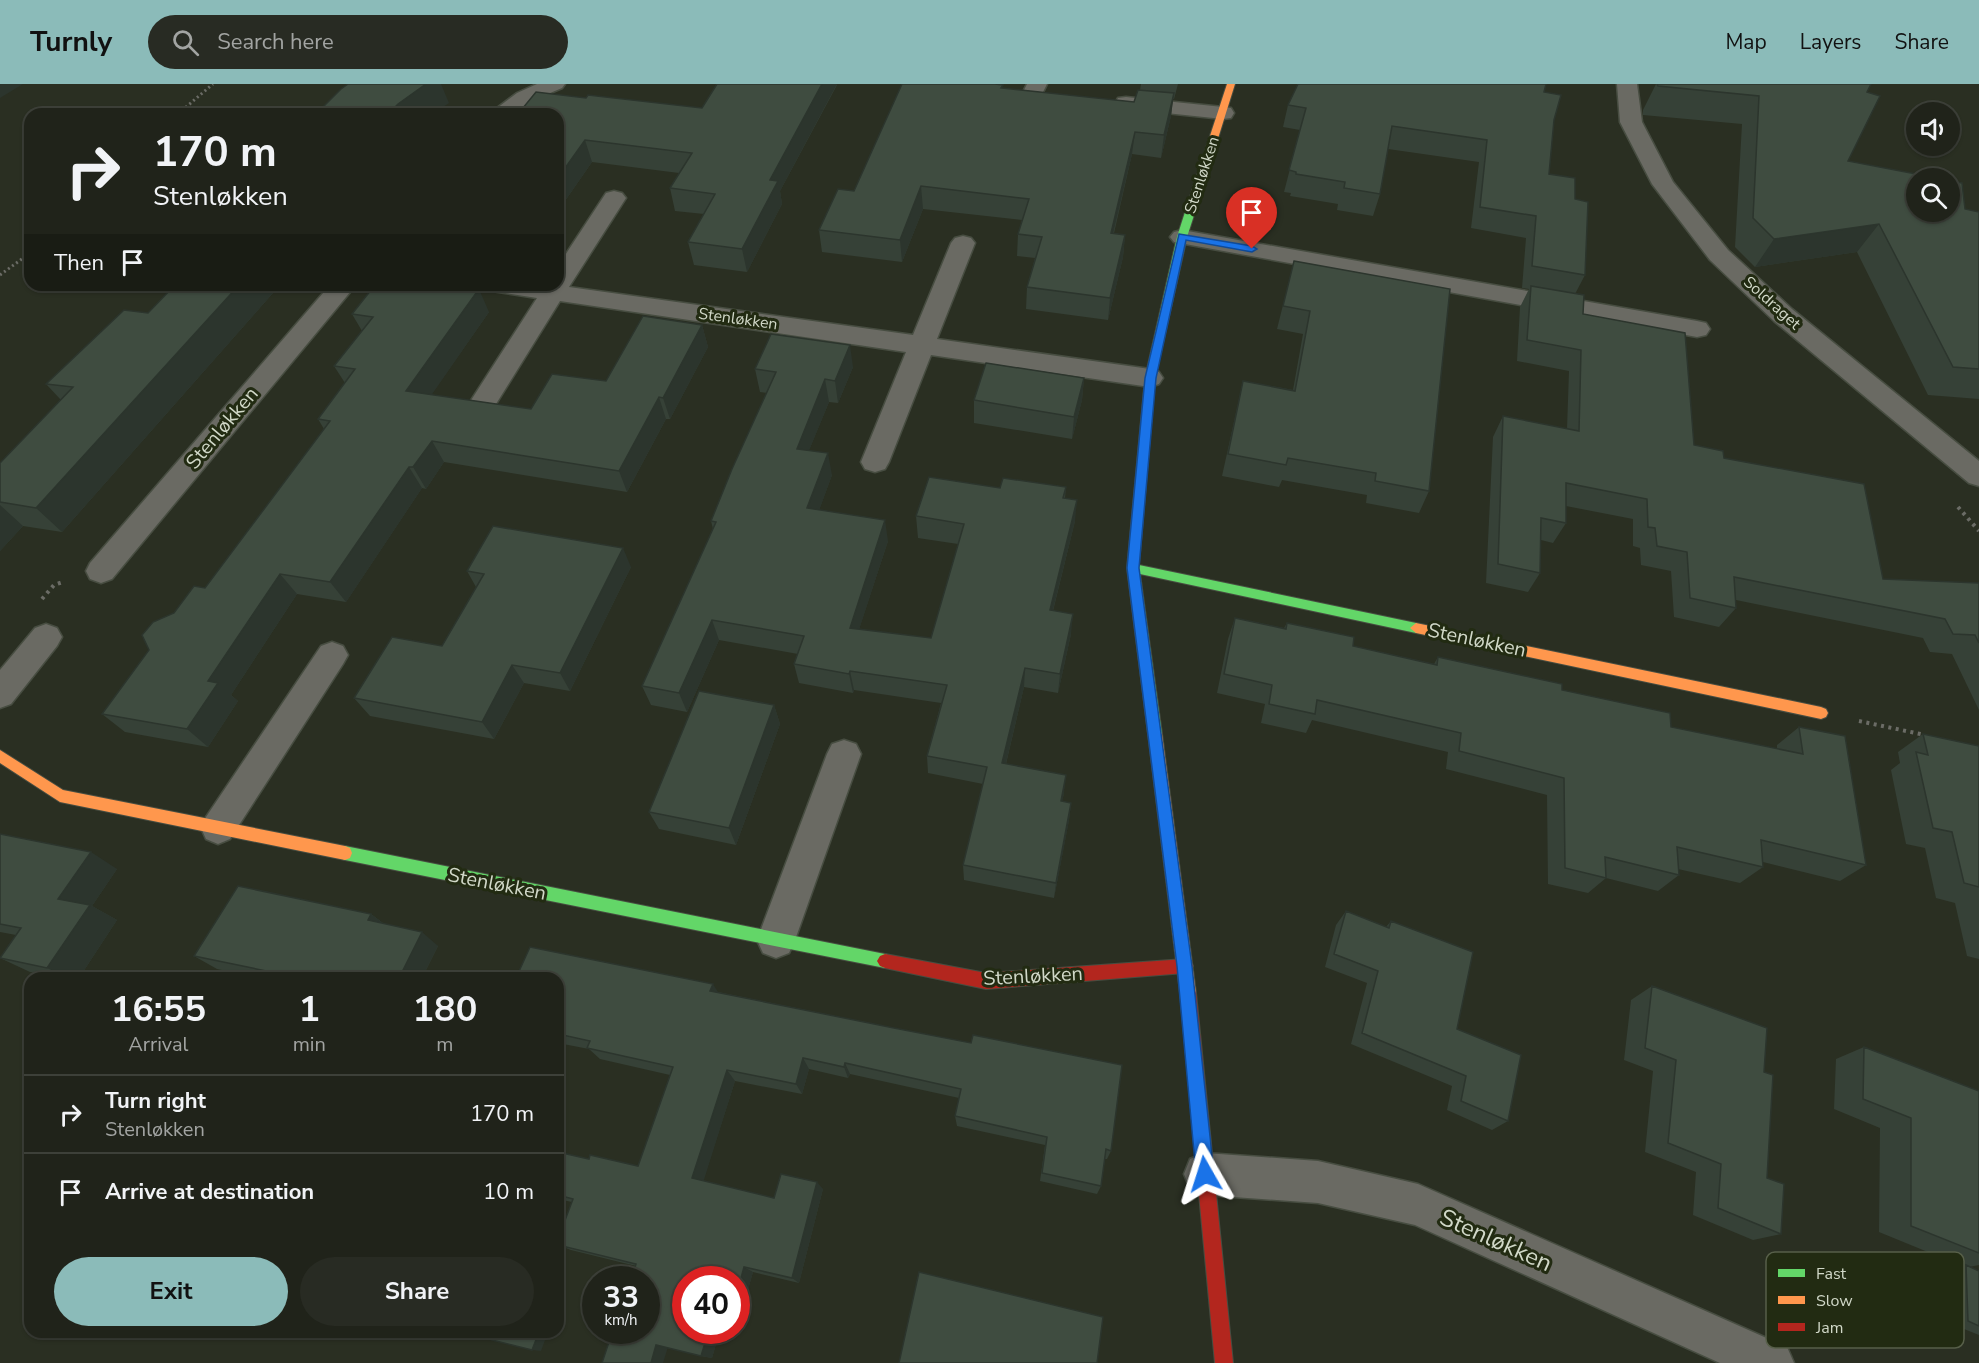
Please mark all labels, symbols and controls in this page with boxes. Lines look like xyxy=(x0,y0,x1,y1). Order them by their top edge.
search box xyxy=(148,15,568,69)
text: Turnly xyxy=(30,23,112,61)
icon: search xyxy=(169,26,202,59)
text: Search here xyxy=(217,27,334,57)
text: Map xyxy=(1725,28,1767,56)
text: Layers xyxy=(1800,28,1861,56)
text: Share xyxy=(1894,28,1949,56)
map controls xyxy=(1906,102,1960,222)
button: sound xyxy=(1906,102,1960,156)
text: 170 m xyxy=(153,124,277,181)
icon: right xyxy=(54,132,132,210)
street label: Stenløkken xyxy=(1179,134,1225,216)
button: search xyxy=(1906,168,1960,222)
text: Stenløkken xyxy=(153,178,288,215)
pin xyxy=(1226,187,1277,249)
icon: arrive xyxy=(1235,196,1268,229)
icon: arrive xyxy=(116,246,149,279)
text: Then xyxy=(54,248,104,278)
street label: Soldraget xyxy=(1739,271,1806,335)
street label: Stenløkken xyxy=(697,303,779,335)
street label: Stenløkken xyxy=(180,381,264,475)
street label: Stenløkken xyxy=(1425,616,1529,664)
street label: Stenløkken xyxy=(445,861,549,907)
street label: Stenløkken xyxy=(982,960,1084,992)
text: 16:55 xyxy=(111,985,206,1034)
text: 1 xyxy=(298,985,320,1034)
text: 180 xyxy=(412,985,477,1034)
text: Arrival xyxy=(128,1031,188,1058)
text: min xyxy=(293,1031,326,1058)
text: m xyxy=(436,1031,453,1058)
text: Turn right xyxy=(105,1086,206,1116)
icon: right xyxy=(54,1098,87,1131)
text: 170 m xyxy=(470,1099,534,1129)
text: Stenløkken xyxy=(105,1116,205,1143)
position arrow xyxy=(1173,1142,1237,1206)
icon: arrive xyxy=(54,1176,87,1209)
text: Arrive at destination xyxy=(105,1177,314,1207)
text: 10 m xyxy=(483,1177,534,1207)
street label: Stenløkken xyxy=(1435,1201,1557,1279)
legend xyxy=(1766,1252,1964,1348)
button: Exit xyxy=(54,1257,288,1326)
button: Share xyxy=(300,1257,534,1326)
text: Fast xyxy=(1816,1263,1847,1285)
speed limit sign: 40 xyxy=(672,1266,750,1344)
text: 33 xyxy=(603,1277,639,1318)
text: Slow xyxy=(1816,1290,1853,1312)
text: km/h xyxy=(604,1310,638,1330)
text: Jam xyxy=(1815,1317,1843,1339)

